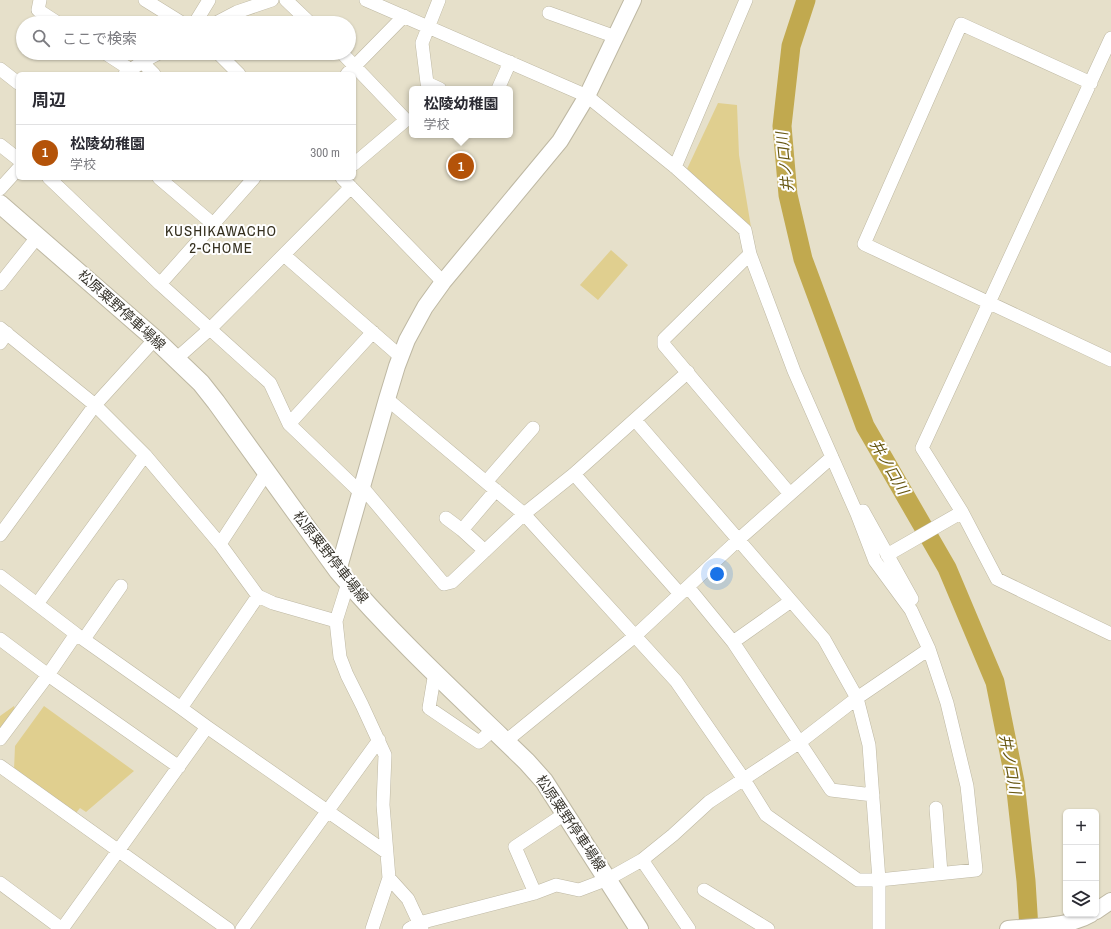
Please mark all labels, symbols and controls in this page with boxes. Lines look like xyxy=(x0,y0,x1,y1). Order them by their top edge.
search box xyxy=(16,16,356,60)
icon: search xyxy=(30,27,52,49)
text: ここで検索 xyxy=(62,28,137,49)
popup xyxy=(409,86,513,138)
text: 周辺 xyxy=(32,88,66,111)
text: 松陵幼稚園 xyxy=(423,93,499,114)
text: 学校 xyxy=(423,116,450,133)
water label: 井ノ口川 xyxy=(771,129,798,193)
text: 松陵幼稚園 xyxy=(70,133,145,154)
text: 1 xyxy=(42,144,48,161)
text: 300 m xyxy=(310,144,340,161)
pin: 1 xyxy=(448,151,474,181)
text: 学校 xyxy=(70,156,96,173)
district label: KUSHIKAWACHO 2-CHOME xyxy=(165,220,277,258)
street label: 松原粟野停車場線 xyxy=(74,266,170,354)
water label: 井ノ口川 xyxy=(865,436,915,500)
street label: 松原粟野停車場線 xyxy=(289,507,373,607)
your location xyxy=(707,564,727,584)
water label: 井ノ口川 xyxy=(995,733,1026,797)
street label: 松原粟野停車場線 xyxy=(532,772,610,874)
map controls xyxy=(1063,809,1099,917)
button: + xyxy=(1063,809,1099,845)
button: − xyxy=(1063,845,1099,881)
button: layers xyxy=(1063,881,1099,917)

